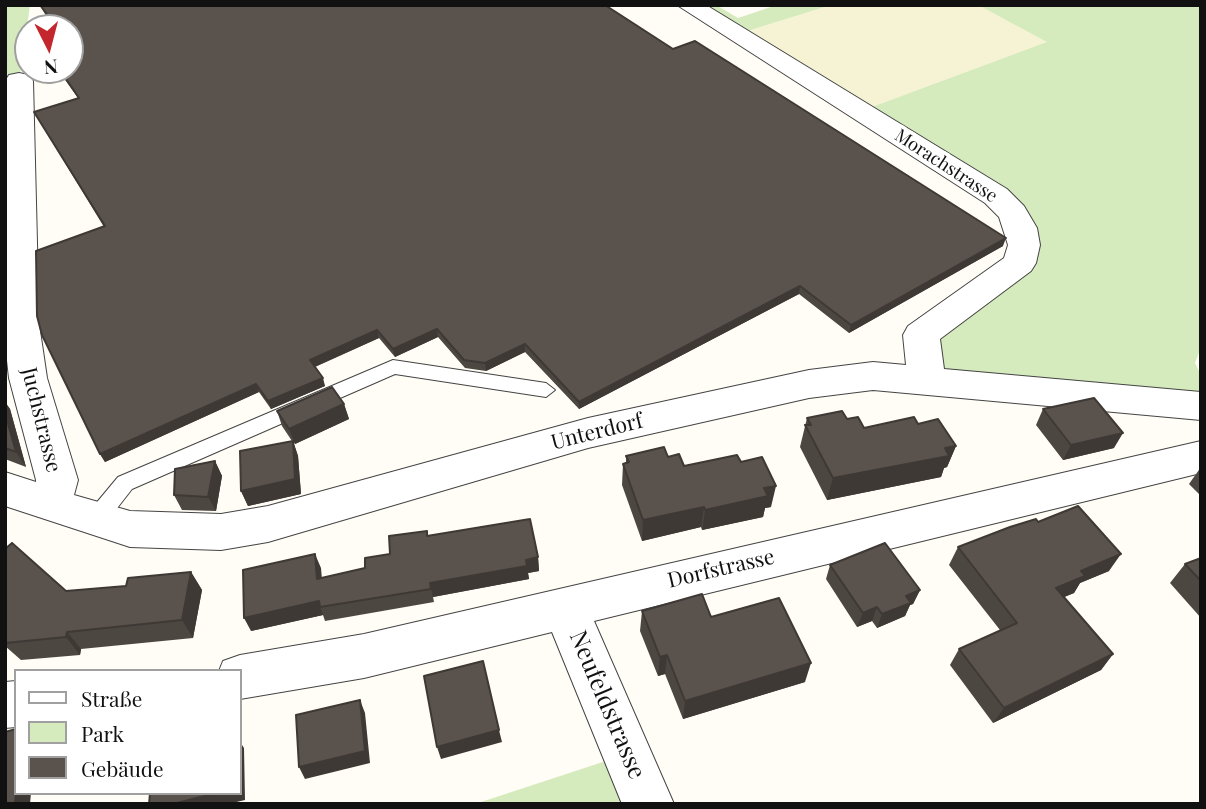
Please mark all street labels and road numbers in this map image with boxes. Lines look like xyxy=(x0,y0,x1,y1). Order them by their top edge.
street label: Morachstrasse xyxy=(891,125,1001,207)
street label: Juchstrasse xyxy=(16,365,66,475)
street label: Unterdorf xyxy=(549,408,645,456)
street label: Dorfstrasse xyxy=(665,544,777,594)
street label: Neufeldstrasse xyxy=(563,627,651,783)

